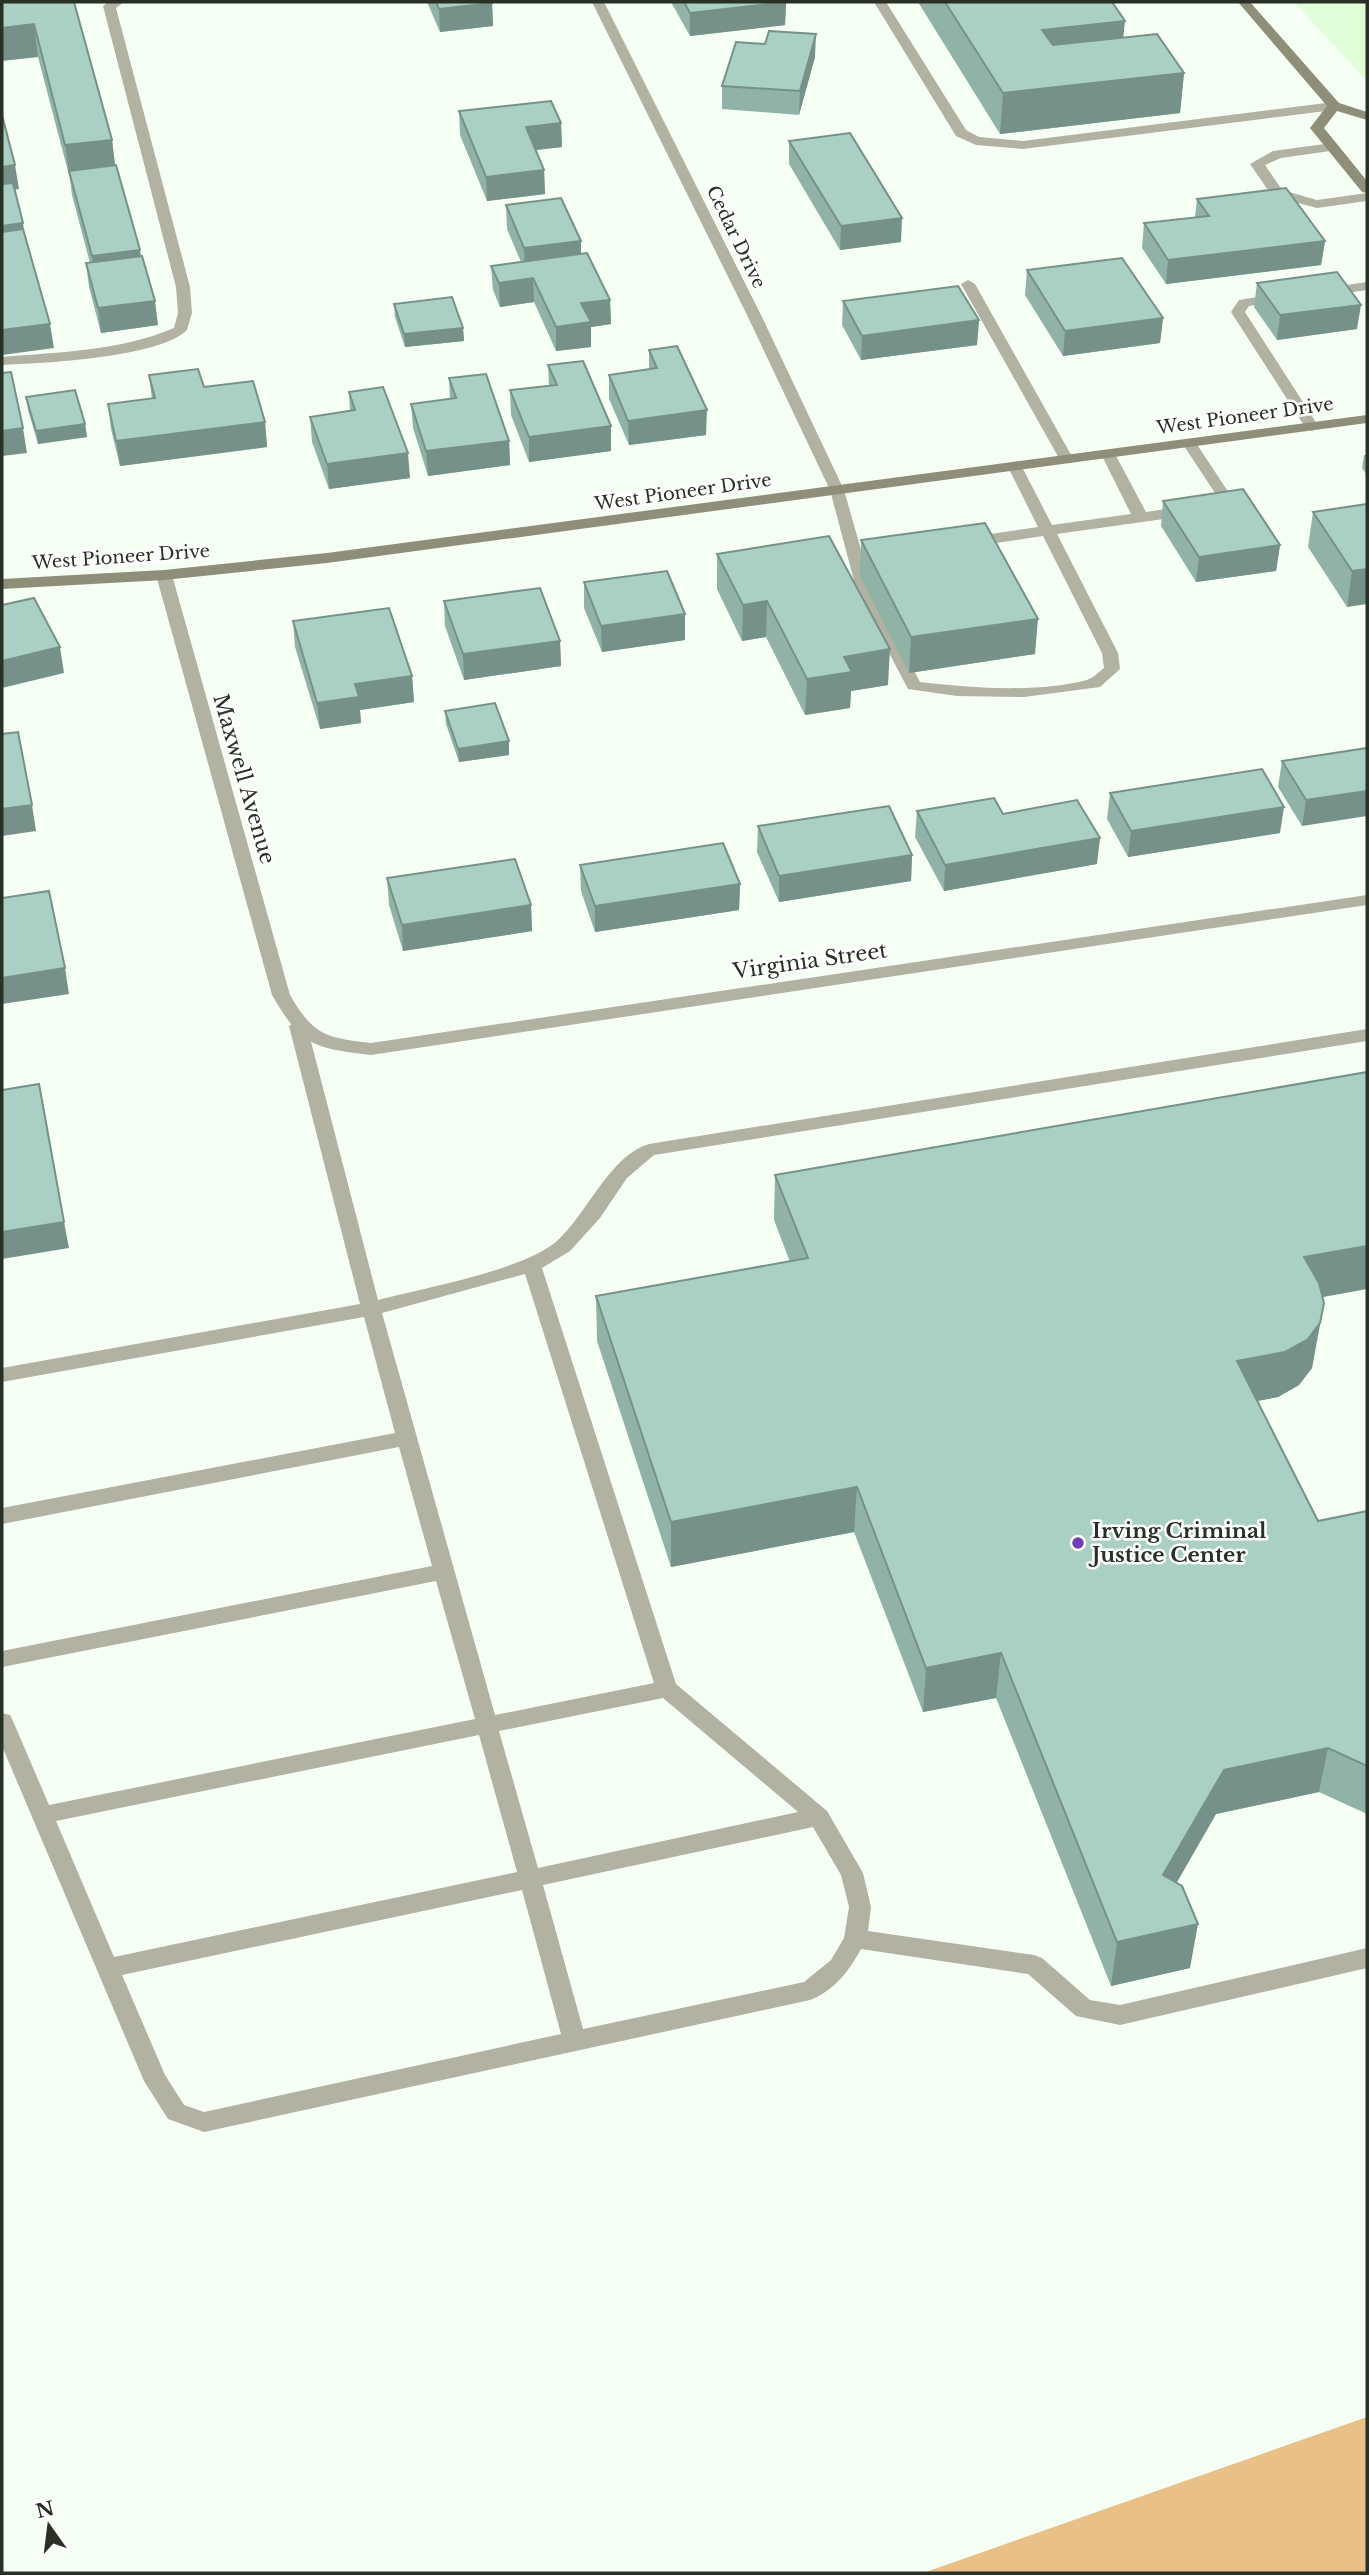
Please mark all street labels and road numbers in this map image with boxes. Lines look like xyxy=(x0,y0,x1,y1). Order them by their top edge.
street label: Cedar Drive xyxy=(702,182,770,292)
street label: West Pioneer Drive xyxy=(1154,393,1335,439)
street label: West Pioneer Drive xyxy=(592,469,773,515)
street label: West Pioneer Drive xyxy=(30,540,211,574)
street label: Maxwell Avenue xyxy=(207,691,281,867)
street label: Virginia Street xyxy=(730,937,889,985)

